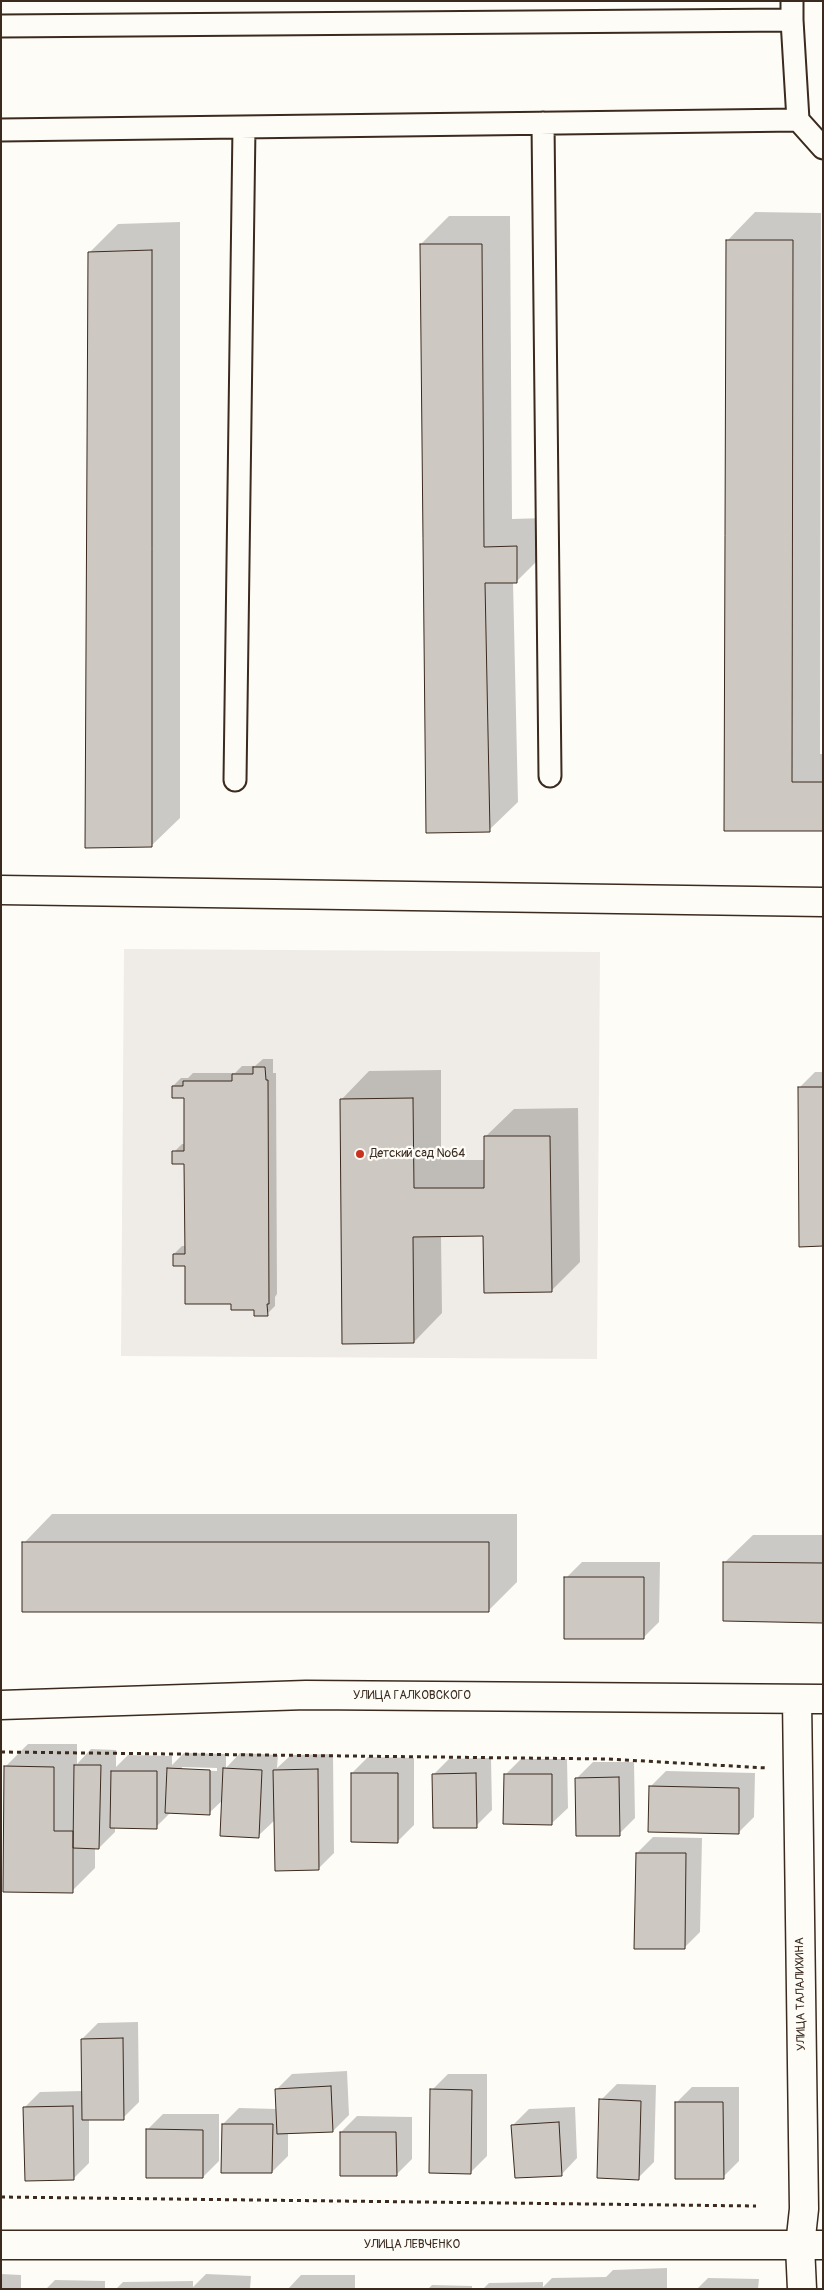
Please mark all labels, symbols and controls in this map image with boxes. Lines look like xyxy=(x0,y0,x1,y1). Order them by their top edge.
place label: Детский сад №64 xyxy=(370,1147,465,1161)
marker: Детский сад №64 xyxy=(354,1148,366,1160)
street label: УЛИЦА ГАЛКОВСКОГО xyxy=(353,1689,471,1703)
street label: УЛИЦА ТАЛАЛИХИНА xyxy=(793,1937,809,2051)
street label: УЛИЦА ЛЕВЧЕНКО xyxy=(364,2238,460,2252)

